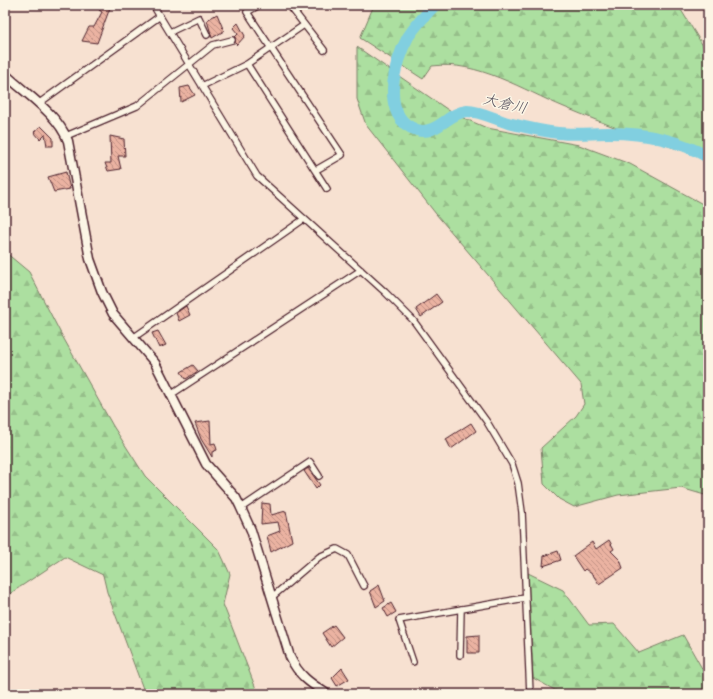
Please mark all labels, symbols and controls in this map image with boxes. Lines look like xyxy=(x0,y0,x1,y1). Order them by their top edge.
water label: 大倉川 xyxy=(481,90,529,118)

